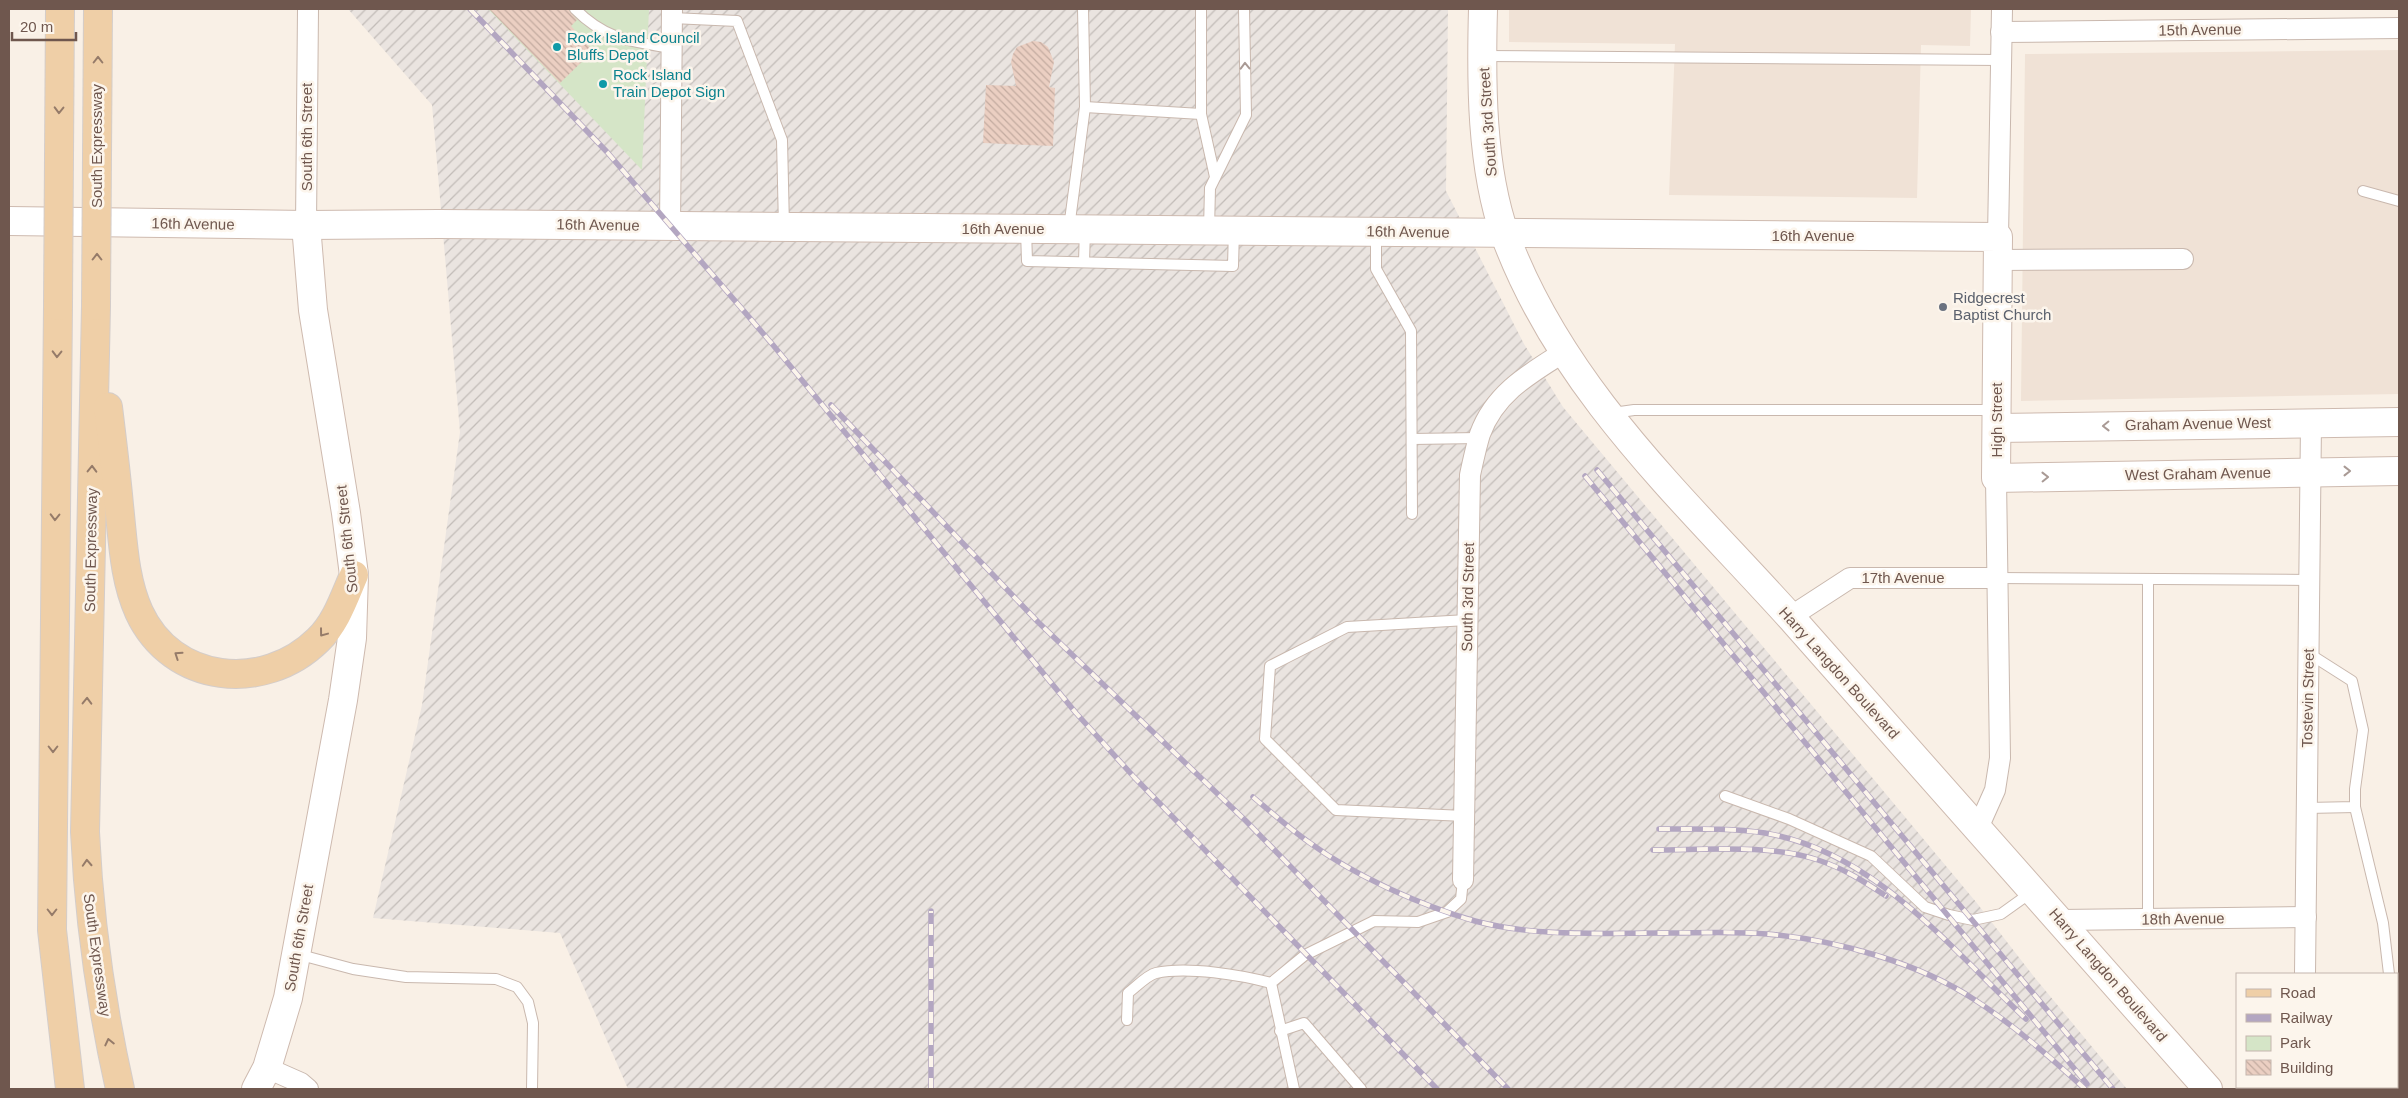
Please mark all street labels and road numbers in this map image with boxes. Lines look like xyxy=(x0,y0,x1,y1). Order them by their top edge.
street label: 15th Avenue xyxy=(2158,20,2242,39)
street label: South 3rd Street xyxy=(1475,66,1500,177)
street label: South 6th Street xyxy=(298,82,315,191)
street label: South Expressway xyxy=(88,83,105,208)
street label: 16th Avenue xyxy=(151,214,235,233)
street label: 16th Avenue xyxy=(556,215,640,234)
street label: 16th Avenue xyxy=(961,220,1045,237)
street label: 16th Avenue xyxy=(1366,222,1450,241)
street label: 16th Avenue xyxy=(1771,227,1855,244)
street label: High Street xyxy=(1988,382,2005,458)
street label: Graham Avenue West xyxy=(2125,414,2272,433)
street label: West Graham Avenue xyxy=(2125,464,2271,483)
street label: South 6th Street xyxy=(332,483,361,594)
street label: South Expressway xyxy=(81,487,100,612)
street label: South 3rd Street xyxy=(1458,541,1477,652)
street label: 17th Avenue xyxy=(1861,569,1945,586)
street label: Harry Langdon Boulevard xyxy=(1776,603,1903,742)
street label: Tostevin Street xyxy=(2298,647,2317,748)
street label: South 6th Street xyxy=(281,882,316,993)
street label: South Expressway xyxy=(80,892,115,1018)
street label: Harry Langdon Boulevard xyxy=(2046,905,2171,1045)
street label: 18th Avenue xyxy=(2141,909,2225,928)

